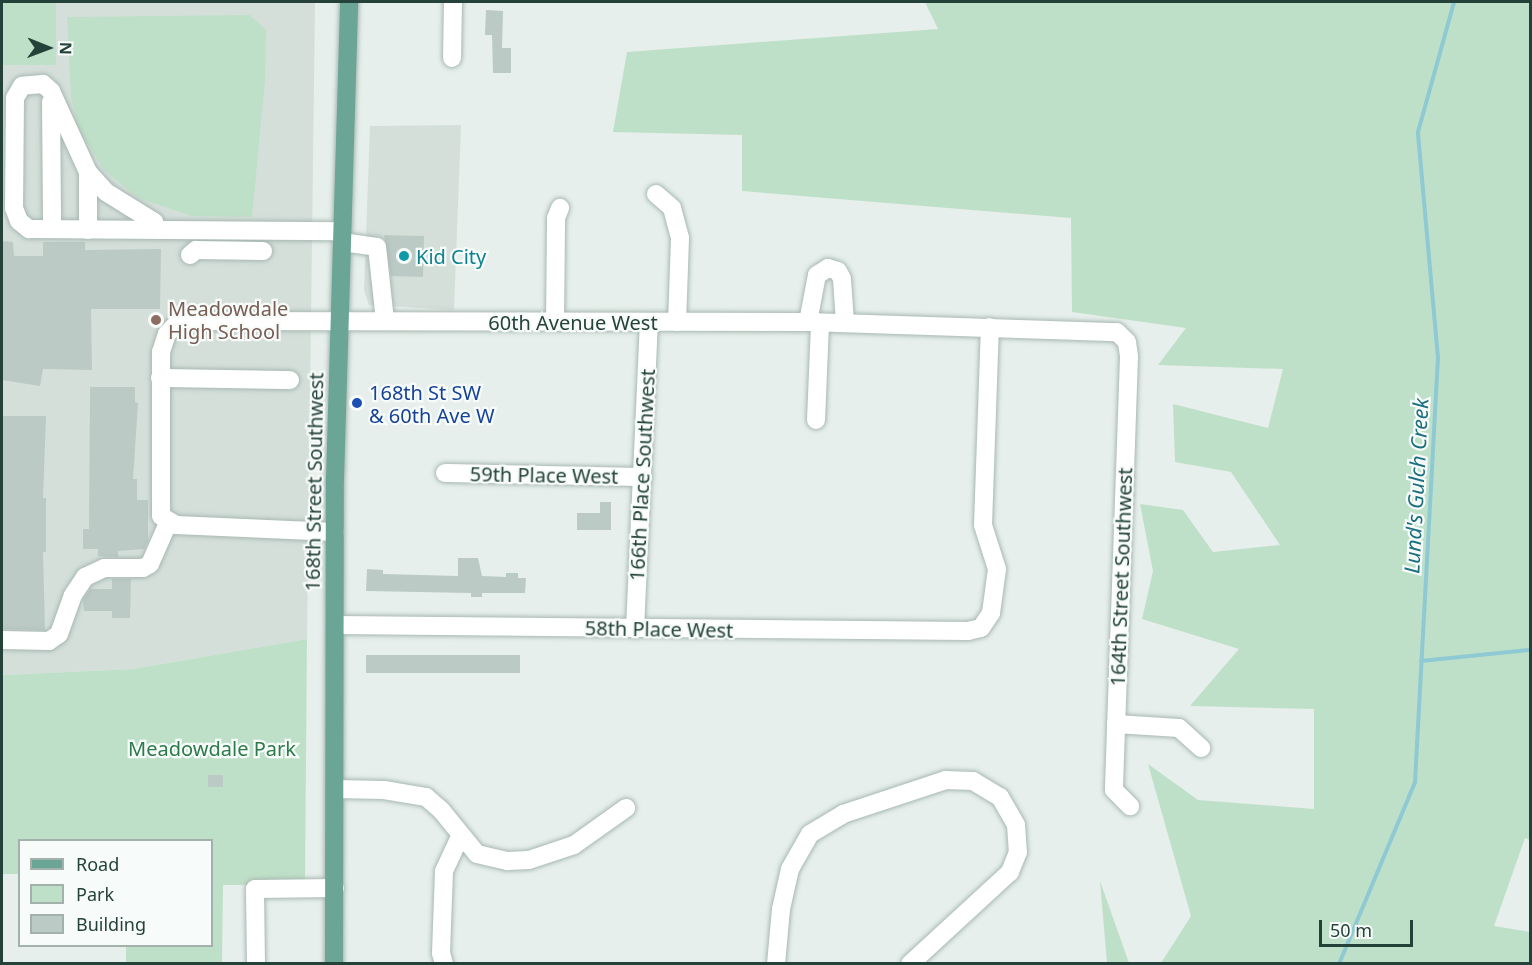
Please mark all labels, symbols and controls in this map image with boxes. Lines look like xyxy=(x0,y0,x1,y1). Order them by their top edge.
north arrow xyxy=(18,18,78,78)
text: N xyxy=(55,42,77,55)
place label: Kid City xyxy=(416,244,486,268)
marker: Kid City xyxy=(397,249,411,263)
place label: Meadowdale High School xyxy=(168,296,288,343)
street label: 60th Avenue West xyxy=(488,310,658,334)
marker: Meadowdale High School xyxy=(149,313,163,327)
street label: 166th Place Southwest xyxy=(624,368,660,582)
street label: 168th Street Southwest xyxy=(300,372,328,592)
place label: 168th St SW & 60th Ave W xyxy=(369,380,495,427)
marker: 168th St SW & 60th Ave W xyxy=(350,396,364,410)
water label: Lund's Gulch Creek xyxy=(1399,398,1433,574)
street label: 59th Place West xyxy=(470,462,618,488)
street label: 164th Street Southwest xyxy=(1105,467,1137,687)
street label: 58th Place West xyxy=(585,616,733,642)
park label: Meadowdale Park xyxy=(128,736,296,760)
legend xyxy=(18,839,213,947)
text: Road xyxy=(76,852,119,876)
text: Park xyxy=(76,882,114,906)
scale bar xyxy=(1322,908,1416,946)
text: Building xyxy=(76,912,146,936)
text: 50 m xyxy=(1330,918,1372,942)

